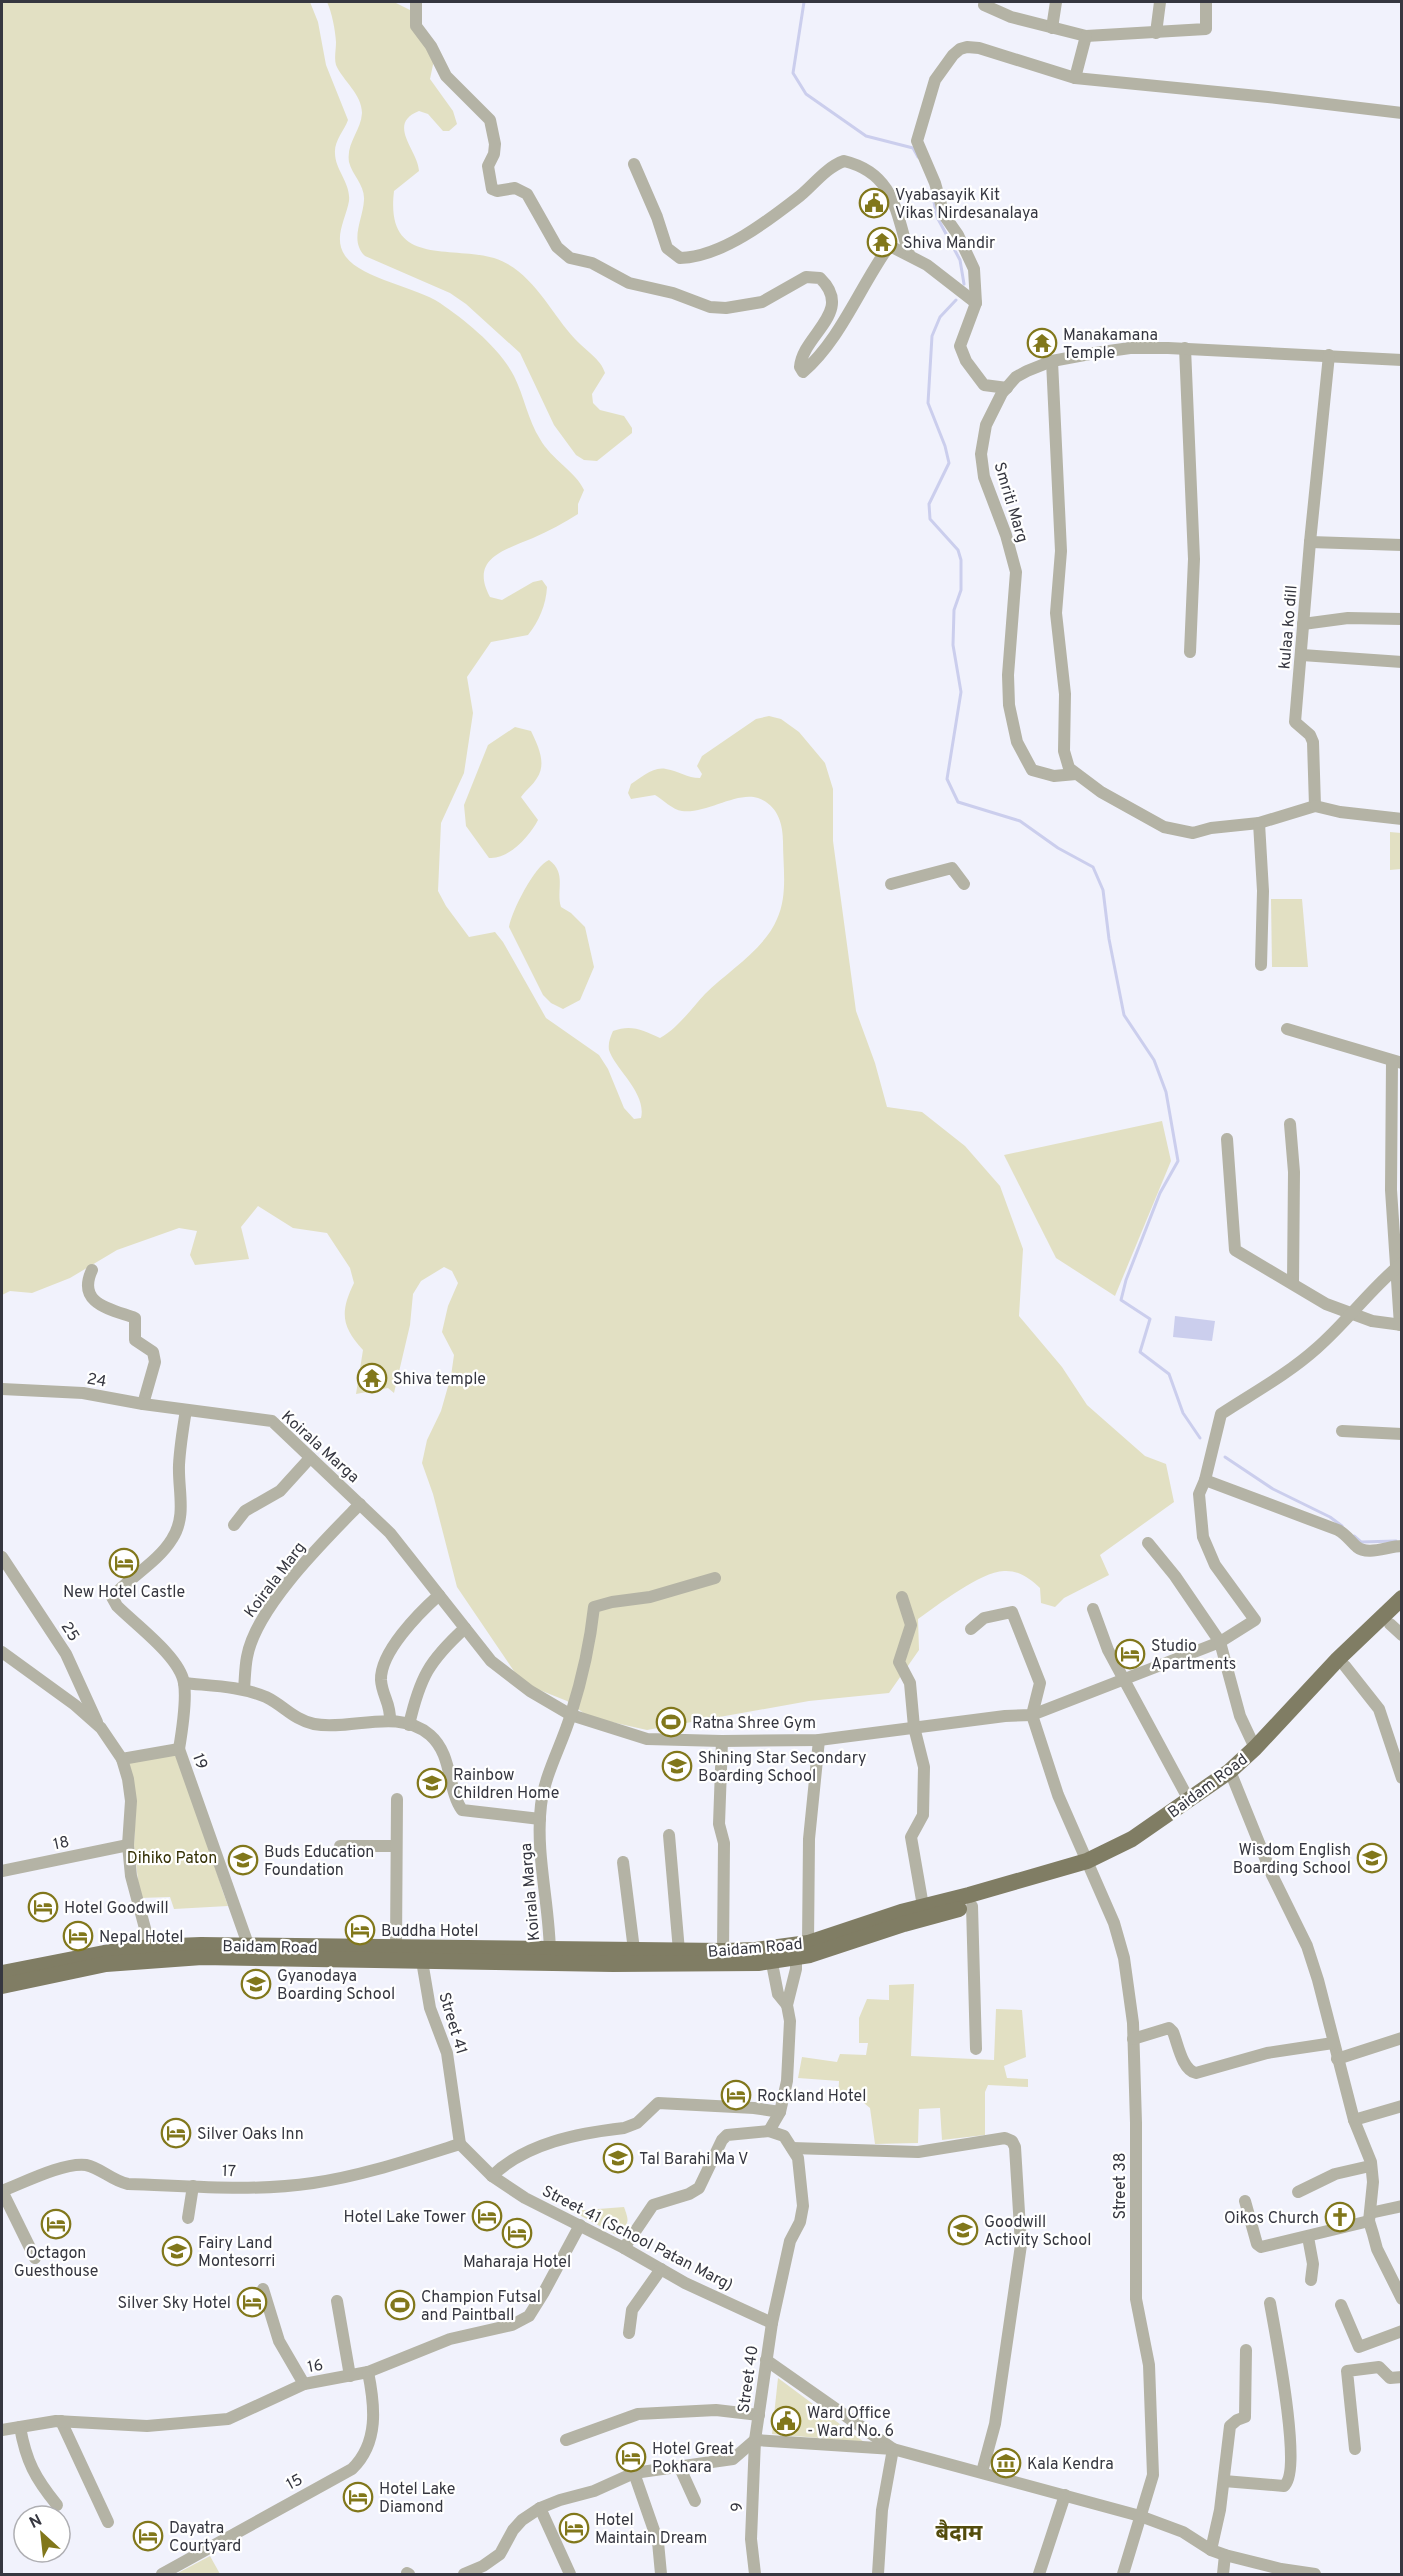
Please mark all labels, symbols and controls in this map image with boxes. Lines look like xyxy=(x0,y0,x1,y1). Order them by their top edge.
place label: Vyabasayik Kit Vikas Nirdesanalaya xyxy=(895,186,1039,224)
public building icon: Vyabasayik Kit Vikas Nirdesanalaya xyxy=(858,187,890,219)
temple icon: Shiva Mandir xyxy=(866,226,898,258)
place label: Shiva Mandir xyxy=(903,234,995,254)
place label: Manakamana Temple xyxy=(1063,326,1158,364)
temple icon: Manakamana Temple xyxy=(1026,327,1058,359)
street label: Smriti Marg xyxy=(988,460,1032,545)
street label: kulaa ko dill xyxy=(1275,584,1303,670)
temple icon: Shiva temple xyxy=(356,1362,388,1394)
street label: 24 xyxy=(85,1369,108,1393)
place label: Shiva temple xyxy=(393,1370,486,1390)
street label: Koirala Marga xyxy=(276,1407,363,1488)
street label: Koirala Marg xyxy=(241,1538,311,1622)
hotel icon: New Hotel Castle xyxy=(108,1547,140,1579)
place label: New Hotel Castle xyxy=(63,1583,185,1603)
street label: 25 xyxy=(56,1618,83,1646)
place label: Studio Apartments xyxy=(1151,1637,1236,1675)
hotel icon: Studio Apartments xyxy=(1114,1638,1146,1670)
sports icon: Ratna Shree Gym xyxy=(655,1706,687,1738)
place label: Ratna Shree Gym xyxy=(692,1714,816,1734)
place label: Shining Star Secondary Boarding School xyxy=(698,1749,867,1787)
school or university icon: Shining Star Secondary Boarding School xyxy=(661,1750,693,1782)
street label: Baidam Road xyxy=(1164,1750,1252,1823)
street label: 19 xyxy=(187,1751,211,1772)
place label: Rainbow Children Home xyxy=(453,1766,559,1804)
school or university icon: Rainbow Children Home xyxy=(416,1767,448,1799)
street label: 18 xyxy=(52,1833,71,1855)
place label: Wisdom English Boarding School xyxy=(1233,1841,1351,1879)
street label: Koirala Marga xyxy=(517,1842,545,1942)
school or university icon: Wisdom English Boarding School xyxy=(1356,1842,1388,1874)
place label: Buds Education Foundation xyxy=(264,1843,374,1881)
school or university icon: Buds Education Foundation xyxy=(227,1844,259,1876)
park label: Dihiko Paton xyxy=(127,1849,217,1869)
hotel icon: Hotel Goodwill xyxy=(27,1891,59,1923)
place label: Hotel Goodwill xyxy=(64,1899,169,1919)
hotel icon: Buddha Hotel xyxy=(344,1914,376,1946)
hotel icon: Nepal Hotel xyxy=(62,1920,94,1952)
place label: Buddha Hotel xyxy=(381,1922,478,1942)
place label: Nepal Hotel xyxy=(99,1928,183,1948)
street label: Baidam Road xyxy=(707,1935,803,1963)
street label: Baidam Road xyxy=(222,1937,318,1959)
place label: Gyanodaya Boarding School xyxy=(277,1967,395,2005)
school or university icon: Gyanodaya Boarding School xyxy=(240,1968,272,2000)
street label: Street 41 xyxy=(433,1990,471,2057)
hotel icon: Rockland Hotel xyxy=(720,2079,752,2111)
place label: Rockland Hotel xyxy=(757,2087,866,2107)
hotel icon: Silver Oaks Inn xyxy=(160,2117,192,2149)
place label: Silver Oaks Inn xyxy=(197,2125,304,2145)
school or university icon: Tal Barahi Ma V xyxy=(602,2142,634,2174)
place label: Tal Barahi Ma V xyxy=(639,2150,748,2170)
street label: Street 38 xyxy=(1111,2152,1131,2220)
street label: 17 xyxy=(221,2162,236,2182)
street label: Street 41 (School Patan Marg) xyxy=(538,2182,736,2296)
hotel icon: Hotel Lake Tower xyxy=(471,2200,503,2232)
church icon: Oikos Church xyxy=(1324,2201,1356,2233)
hotel icon: Octagon Guesthouse xyxy=(40,2208,72,2240)
place label: Hotel Lake Tower xyxy=(344,2208,466,2228)
place label: Oikos Church xyxy=(1224,2209,1319,2229)
place label: Goodwill Activity School xyxy=(984,2213,1091,2251)
school or university icon: Goodwill Activity School xyxy=(947,2214,979,2246)
hotel icon: Maharaja Hotel xyxy=(501,2217,533,2249)
place label: Fairy Land Montesorri xyxy=(198,2234,275,2272)
school or university icon: Fairy Land Montesorri xyxy=(161,2235,193,2267)
place label: Octagon Guesthouse xyxy=(14,2244,98,2282)
place label: Maharaja Hotel xyxy=(463,2253,571,2273)
hotel icon: Silver Sky Hotel xyxy=(236,2286,268,2318)
place label: Champion Futsal and Paintball xyxy=(421,2288,541,2326)
sports icon: Champion Futsal and Paintball xyxy=(384,2289,416,2321)
place label: Silver Sky Hotel xyxy=(118,2294,231,2314)
street label: Street 40 xyxy=(734,2344,764,2414)
street label: 16 xyxy=(306,2356,325,2378)
place label: Ward Office - Ward No. 6 xyxy=(807,2404,894,2442)
public building icon: Ward Office - Ward No. 6 xyxy=(770,2405,802,2437)
place label: Hotel Great Pokhara xyxy=(652,2440,734,2478)
hotel icon: Hotel Great Pokhara xyxy=(615,2441,647,2473)
museum icon: Kala Kendra xyxy=(990,2447,1022,2479)
place label: Kala Kendra xyxy=(1027,2455,1114,2475)
street label: 15 xyxy=(283,2470,307,2495)
place label: Hotel Lake Diamond xyxy=(379,2480,455,2518)
hotel icon: Hotel Lake Diamond xyxy=(342,2481,374,2513)
street label: 9 xyxy=(728,2502,748,2512)
north arrow xyxy=(12,2504,72,2564)
text: N xyxy=(26,2511,46,2534)
place label: Hotel Maintain Dream xyxy=(595,2511,707,2549)
hotel icon: Hotel Maintain Dream xyxy=(558,2512,590,2544)
place label: Dayatra Courtyard xyxy=(169,2519,241,2557)
district label: बैदाम xyxy=(936,2519,983,2548)
hotel icon: Dayatra Courtyard xyxy=(132,2520,164,2552)

